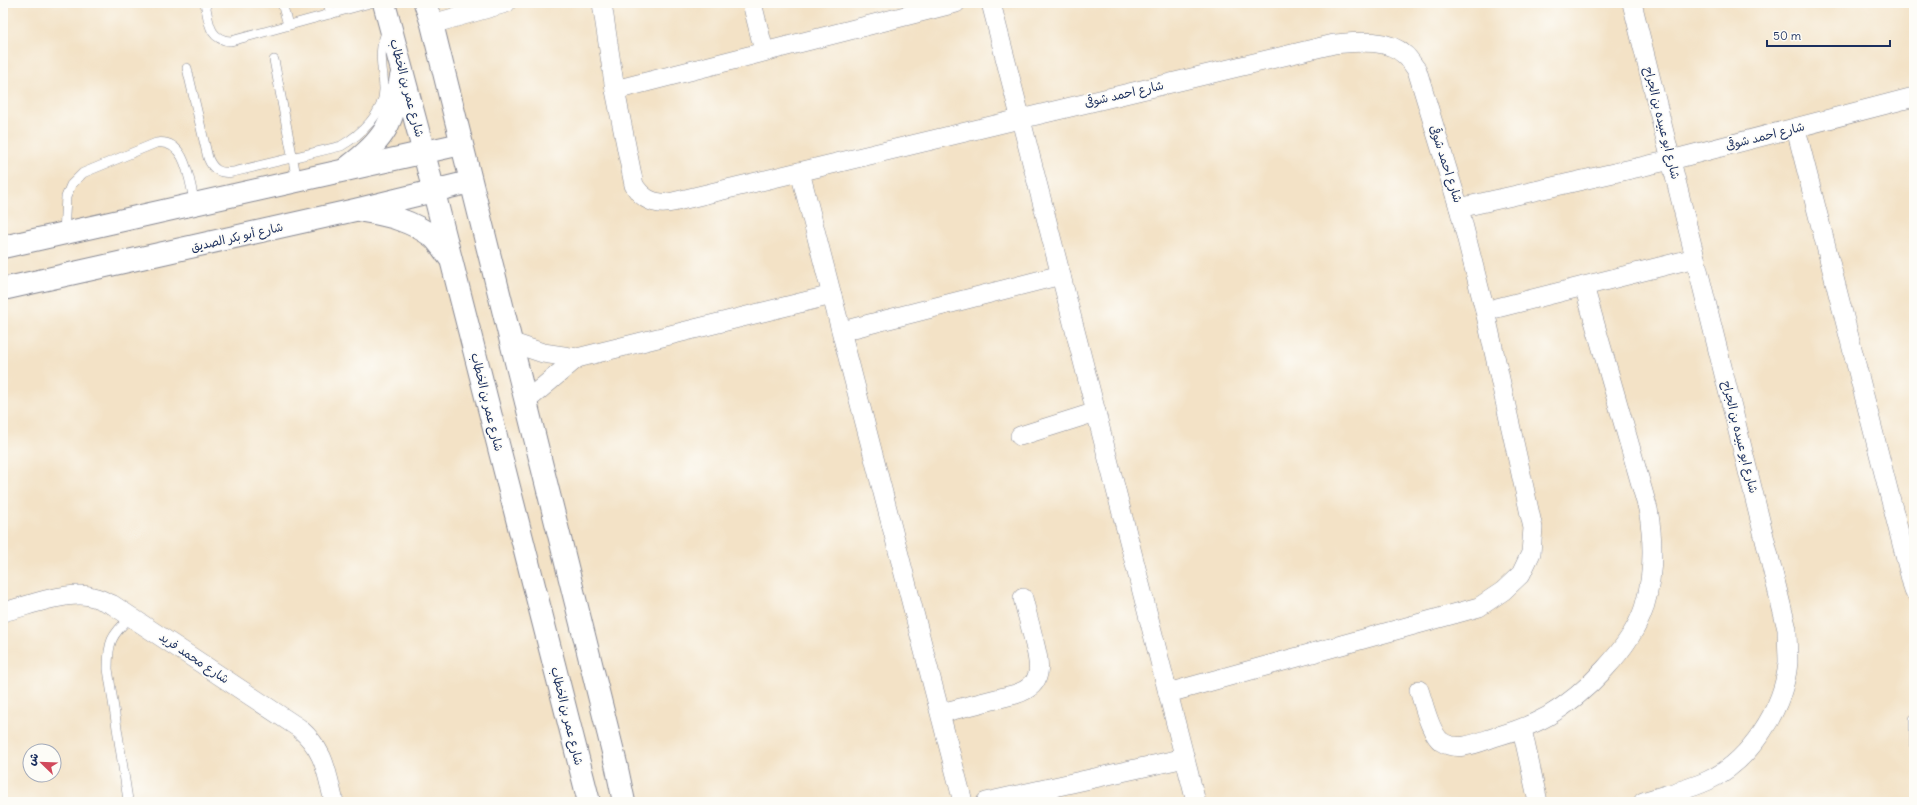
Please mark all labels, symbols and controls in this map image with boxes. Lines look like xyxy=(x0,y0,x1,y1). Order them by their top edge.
scale bar xyxy=(1767,22,1890,48)
text: 50 m xyxy=(1773,28,1802,43)
street label: شارع عمر بن الخطاب xyxy=(385,37,428,139)
street label: شارع ابو عبيده بن الجراح xyxy=(1639,65,1684,181)
street label: شارع احمد شوقى xyxy=(1083,77,1165,112)
street label: شارع احمد شوقى xyxy=(1724,118,1806,155)
street label: شارع احمد شوقى xyxy=(1425,123,1466,205)
street label: شارع أبو بكر الصديق xyxy=(189,219,285,256)
street label: شارع عمر بن الخطاب xyxy=(466,351,507,453)
street label: شارع ابو عبيده بن الجراح xyxy=(1717,379,1762,495)
street label: شارع محمد فريد xyxy=(155,629,232,688)
street label: شارع عمر بن الخطاب xyxy=(546,665,587,767)
north arrow xyxy=(22,743,62,783)
text: ش xyxy=(24,751,42,767)

